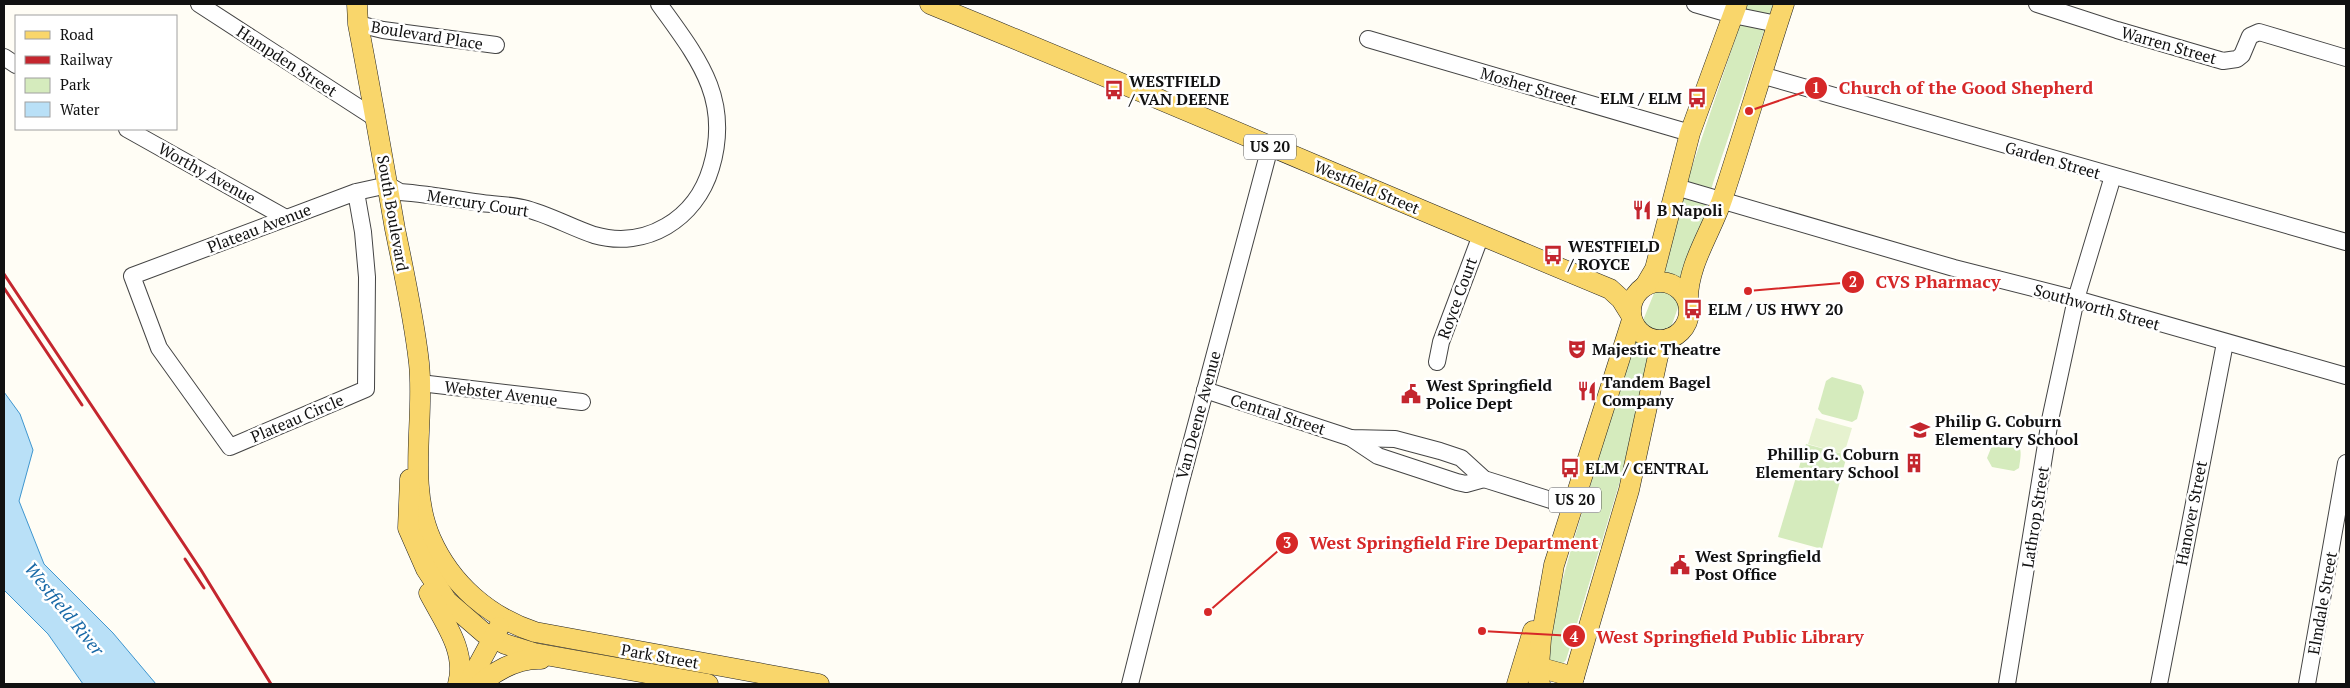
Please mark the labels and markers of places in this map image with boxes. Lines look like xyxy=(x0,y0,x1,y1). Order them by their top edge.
place label: WESTFIELD / VAN DEENE xyxy=(1128,70,1229,110)
callout: Church of the Good Shepherd xyxy=(1803,72,2103,105)
bus stop icon: WESTFIELD / VAN DEENE xyxy=(1103,79,1125,101)
place label: ELM / ELM xyxy=(1600,87,1682,109)
bus stop icon: ELM / ELM xyxy=(1686,87,1708,109)
restaurant icon: B Napoli xyxy=(1631,199,1653,221)
place label: B Napoli xyxy=(1657,199,1723,221)
place label: WESTFIELD / ROYCE xyxy=(1567,235,1660,275)
bus stop icon: WESTFIELD / ROYCE xyxy=(1542,244,1564,266)
callout: CVS Pharmacy xyxy=(1840,265,2010,298)
bus stop icon: ELM / US HWY 20 xyxy=(1682,298,1704,320)
place label: ELM / US HWY 20 xyxy=(1708,298,1843,320)
theatre icon: Majestic Theatre xyxy=(1566,338,1588,360)
place label: Majestic Theatre xyxy=(1592,338,1721,360)
place label: Tandem Bagel Company xyxy=(1602,371,1711,411)
place label: West Springfield Police Dept xyxy=(1426,374,1552,414)
restaurant icon: Tandem Bagel Company xyxy=(1576,380,1598,402)
public building icon: West Springfield Police Dept xyxy=(1400,383,1422,405)
place label: Philip G. Coburn Elementary School xyxy=(1935,410,2079,450)
school or university icon: Philip G. Coburn Elementary School xyxy=(1909,419,1931,441)
place label: Phillip G. Coburn Elementary School xyxy=(1755,443,1900,483)
building icon: Phillip G. Coburn Elementary School xyxy=(1903,452,1925,474)
bus stop icon: ELM / CENTRAL xyxy=(1559,457,1581,479)
place label: ELM / CENTRAL xyxy=(1585,457,1709,479)
callout: West Springfield Fire Department xyxy=(1274,526,1609,559)
place label: West Springfield Post Office xyxy=(1695,545,1821,585)
public building icon: West Springfield Post Office xyxy=(1669,554,1691,576)
callout: West Springfield Public Library xyxy=(1561,620,1874,653)

